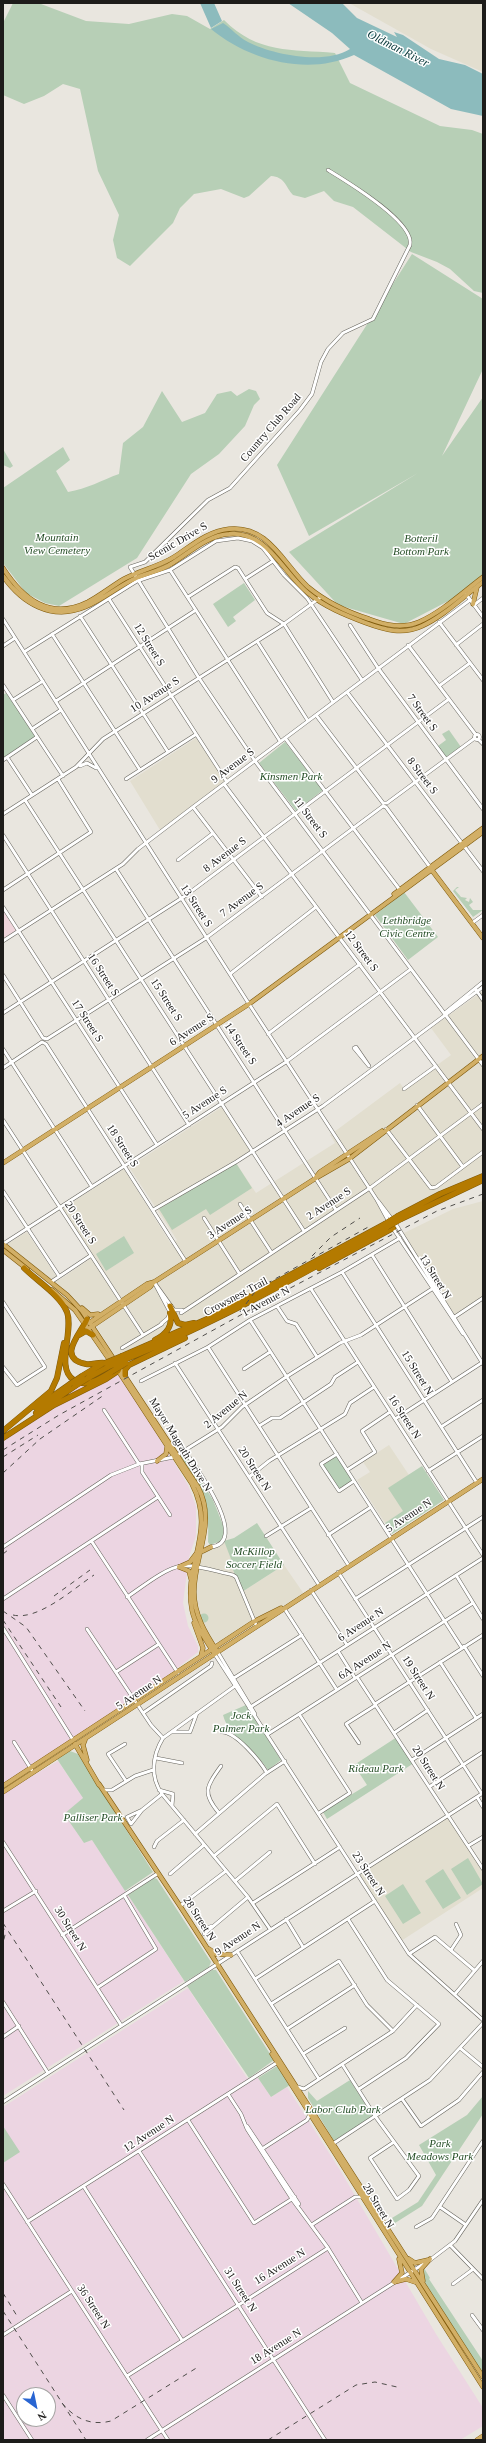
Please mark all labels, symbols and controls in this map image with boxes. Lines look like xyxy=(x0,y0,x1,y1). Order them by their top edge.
water label: Oldman River xyxy=(365,27,431,71)
street label: Country Club Road xyxy=(238,391,304,465)
street label: Scenic Drive S xyxy=(146,520,210,564)
park label: Mountain View Cemetery xyxy=(24,531,90,557)
park label: Botteril Bottom Park xyxy=(393,532,449,558)
street label: 12 Street S xyxy=(131,621,167,669)
street label: 10 Avenue S xyxy=(128,674,182,716)
street label: 7 Street S xyxy=(404,692,440,734)
street label: 9 Avenue S xyxy=(209,746,257,786)
street label: 8 Street S xyxy=(404,755,440,797)
park label: Kinsmen Park xyxy=(260,770,322,784)
street label: 11 Street S xyxy=(290,795,330,841)
street label: 8 Avenue S xyxy=(201,835,249,875)
street label: 7 Avenue S xyxy=(218,880,266,920)
street label: 13 Street S xyxy=(177,882,215,930)
park label: Lethbridge Civic Centre xyxy=(379,914,435,940)
street label: 12 Street S xyxy=(341,928,381,974)
street label: 16 Street S xyxy=(84,951,122,999)
street label: 15 Street S xyxy=(147,976,185,1024)
street label: 17 Street S xyxy=(68,997,106,1045)
street label: 6 Avenue S xyxy=(167,1011,217,1049)
street label: 14 Street S xyxy=(221,1020,259,1068)
street label: 5 Avenue S xyxy=(180,1084,230,1122)
street label: 4 Avenue S xyxy=(273,1091,323,1131)
street label: 18 Street S xyxy=(103,1122,141,1170)
street label: 2 Avenue S xyxy=(304,1185,354,1223)
street label: 20 Street S xyxy=(61,1199,99,1247)
street label: 3 Avenue S xyxy=(205,1204,255,1242)
street label: 13 Street N xyxy=(416,1252,454,1302)
street label: Crowsnest Trail xyxy=(202,1275,270,1319)
street label: 1 Avenue N xyxy=(240,1284,292,1320)
street label: 15 Street N xyxy=(398,1348,436,1398)
street label: 2 Avenue N xyxy=(202,1388,250,1432)
street label: 16 Street N xyxy=(385,1392,423,1442)
street label: Mayor Magrath Drive N xyxy=(146,1396,214,1494)
street label: 20 Street N xyxy=(235,1444,273,1494)
street label: 5 Avenue N xyxy=(383,1496,435,1536)
park label: McKillop Soccer Field xyxy=(226,1545,282,1571)
street label: 6 Avenue N xyxy=(335,1605,387,1645)
street label: 6A Avenue N xyxy=(336,1639,394,1683)
street label: 19 Street N xyxy=(399,1653,437,1703)
street label: 5 Avenue N xyxy=(114,1673,164,1713)
park label: Jock Palmer Park xyxy=(213,1709,269,1735)
street label: 20 Street N xyxy=(409,1743,447,1793)
park label: Rideau Park xyxy=(348,1762,404,1776)
park label: Palliser Park xyxy=(64,1811,122,1825)
street label: 23 Street N xyxy=(349,1849,387,1899)
street label: 28 Street N xyxy=(180,1894,218,1944)
street label: 30 Street N xyxy=(51,1904,89,1954)
street label: 9 Avenue N xyxy=(212,1919,264,1959)
park label: Labor Club Park xyxy=(305,2103,381,2117)
street label: 12 Avenue N xyxy=(121,2113,177,2155)
park label: Park Meadows Park xyxy=(407,2137,473,2163)
street label: 28 Street N xyxy=(359,2181,397,2231)
street label: 16 Avenue N xyxy=(252,2246,308,2288)
street label: 31 Street N xyxy=(221,2265,259,2315)
street label: 36 Street N xyxy=(74,2282,112,2332)
street label: 18 Avenue N xyxy=(248,2326,304,2368)
north arrow xyxy=(16,2387,56,2427)
text: N xyxy=(35,2409,49,2423)

